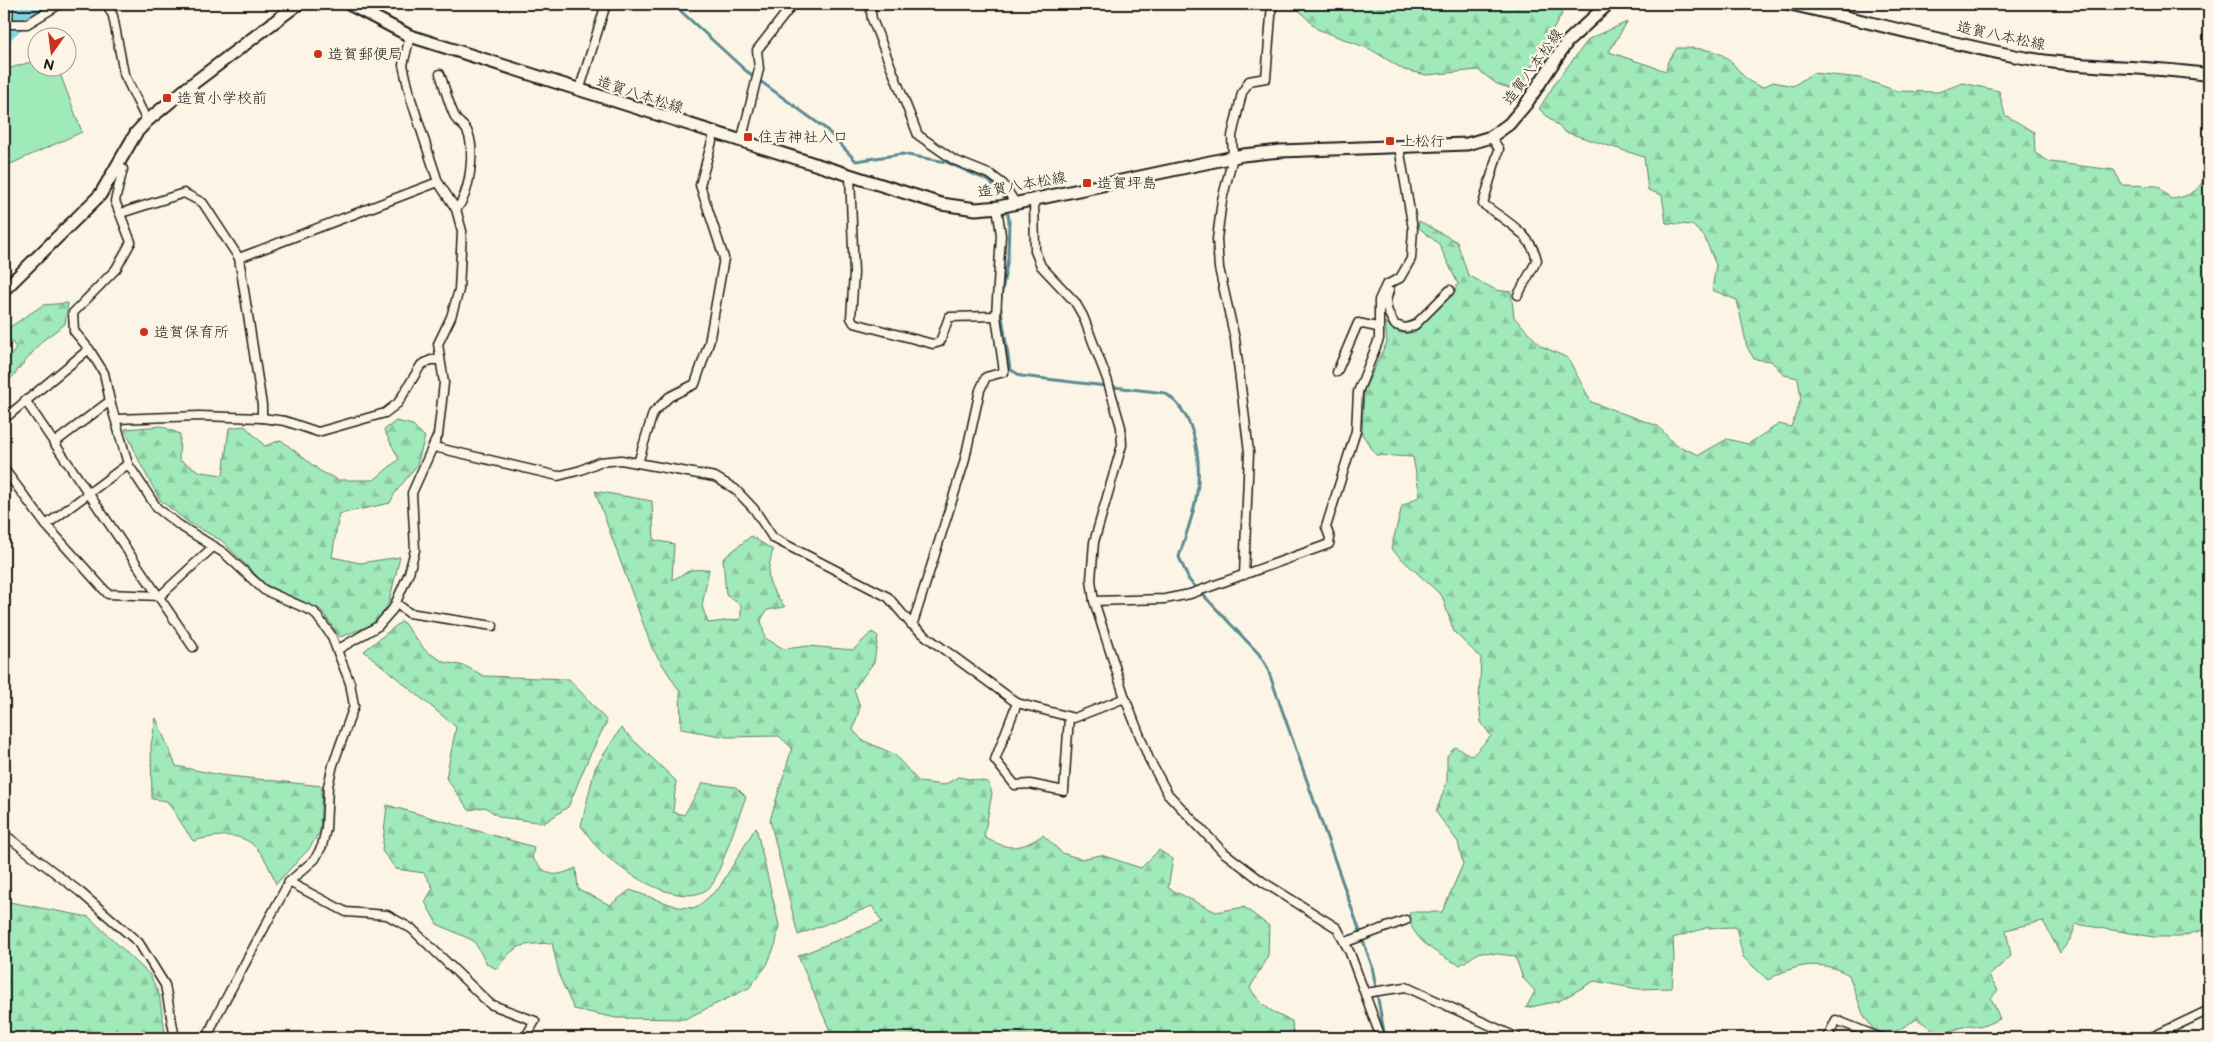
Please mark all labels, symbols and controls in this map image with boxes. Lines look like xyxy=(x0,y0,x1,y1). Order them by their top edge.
street label: 造賀八本松線 xyxy=(1955,17,2047,55)
street label: 造賀八本松線 xyxy=(1499,25,1567,109)
north arrow xyxy=(28,28,78,78)
place label: 造賀郵便局 xyxy=(328,45,403,64)
marker: 造賀郵便局 xyxy=(312,48,324,60)
text: N xyxy=(42,55,56,74)
street label: 造賀八本松線 xyxy=(594,72,686,118)
place label: 造賀小学校前 xyxy=(177,89,267,108)
marker: 造賀小学校前 xyxy=(161,92,173,104)
place label: 住吉神社入口 xyxy=(758,128,848,147)
marker: 住吉神社入口 xyxy=(742,131,754,143)
place label: 上松行 xyxy=(1400,132,1445,151)
marker: 上松行 xyxy=(1384,135,1396,147)
street label: 造賀八本松線 xyxy=(976,168,1068,202)
place label: 造賀坪島 xyxy=(1097,174,1157,193)
marker: 造賀坪島 xyxy=(1081,177,1093,189)
place label: 造賀保育所 xyxy=(154,323,229,342)
marker: 造賀保育所 xyxy=(138,326,150,338)

